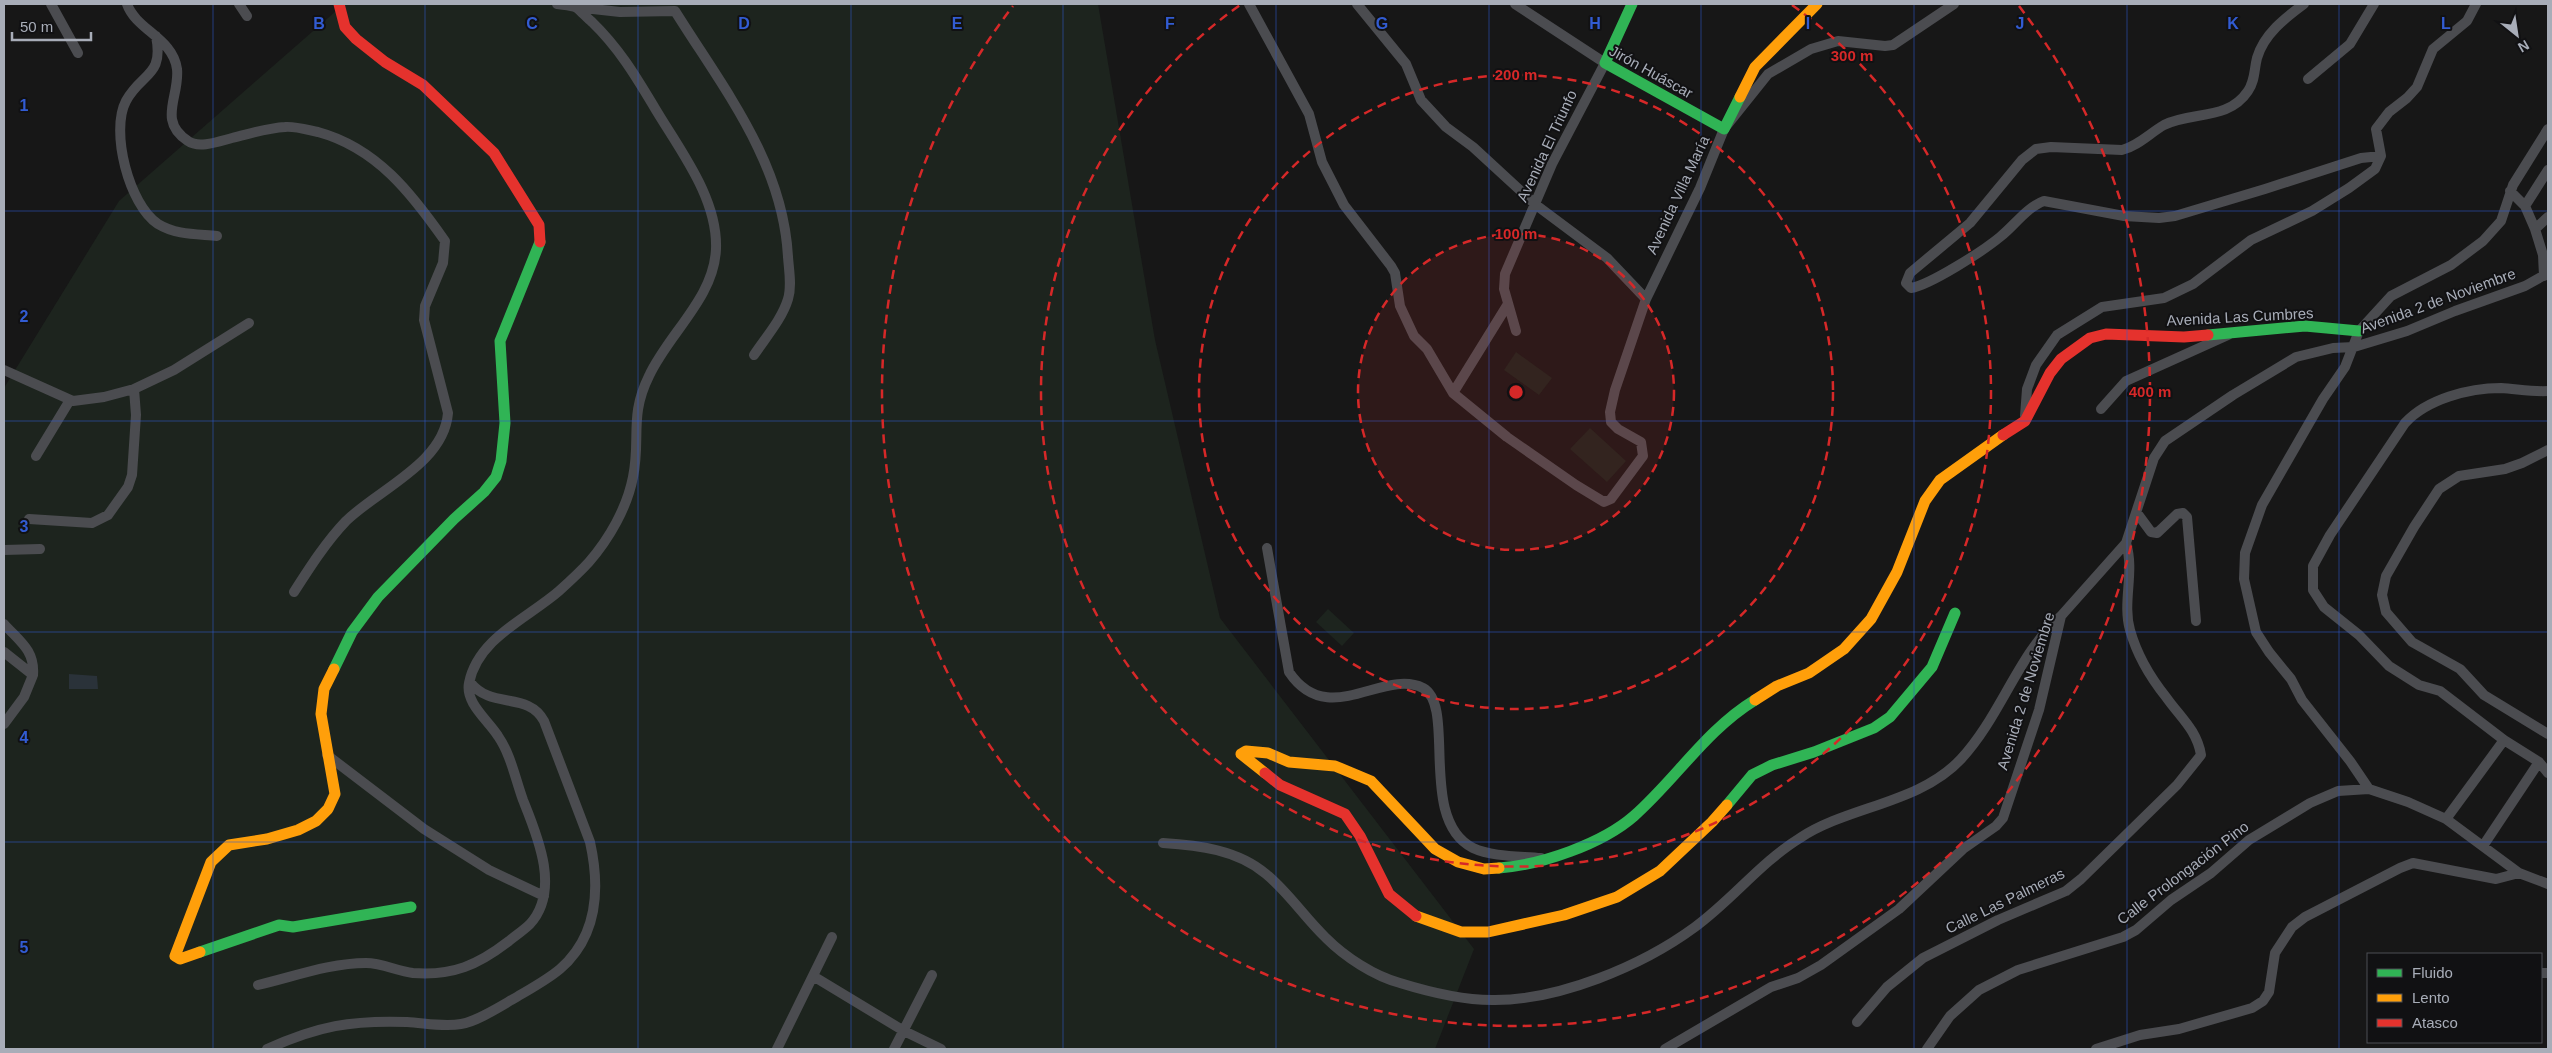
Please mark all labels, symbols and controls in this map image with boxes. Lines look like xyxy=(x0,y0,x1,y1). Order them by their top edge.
scale bar xyxy=(12,10,91,42)
north arrow xyxy=(2492,10,2542,60)
text: B xyxy=(313,15,325,32)
text: C xyxy=(526,15,538,32)
text: D xyxy=(738,15,750,32)
text: E xyxy=(952,15,963,32)
text: F xyxy=(1165,15,1175,32)
text: G xyxy=(1376,15,1388,32)
text: H xyxy=(1589,15,1601,32)
text: I xyxy=(1806,15,1810,32)
text: J xyxy=(2016,15,2024,32)
text: K xyxy=(2227,15,2239,32)
text: L xyxy=(2441,15,2451,32)
text: 50 m xyxy=(20,18,53,35)
text: N xyxy=(2515,37,2532,56)
street label: Jirón Huáscar xyxy=(1607,42,1696,101)
text: 300 m xyxy=(1831,47,1873,64)
text: 200 m xyxy=(1495,66,1537,83)
street label: Avenida El Triunfo xyxy=(1513,87,1580,204)
text: 1 xyxy=(20,97,29,114)
street label: Avenida Villa María xyxy=(1643,132,1713,257)
text: 100 m xyxy=(1495,225,1537,242)
street label: Avenida 2 de Noviembre xyxy=(2358,264,2518,337)
street label: Avenida Las Cumbres xyxy=(2166,304,2314,329)
text: 2 xyxy=(20,308,29,325)
centre of rings xyxy=(1507,383,1525,401)
text: 400 m xyxy=(2129,383,2171,400)
text: 3 xyxy=(20,518,29,535)
street label: Avenida 2 de Noviembre xyxy=(1993,610,2058,772)
text: 4 xyxy=(20,729,29,746)
street label: Calle Prolongación Pino xyxy=(2114,818,2252,928)
street label: Calle Las Palmeras xyxy=(1943,864,2067,937)
text: 5 xyxy=(20,939,29,956)
legend xyxy=(2367,953,2542,1043)
text: Fluido xyxy=(2412,964,2453,981)
text: Lento xyxy=(2412,989,2450,1006)
text: Atasco xyxy=(2412,1014,2458,1031)

